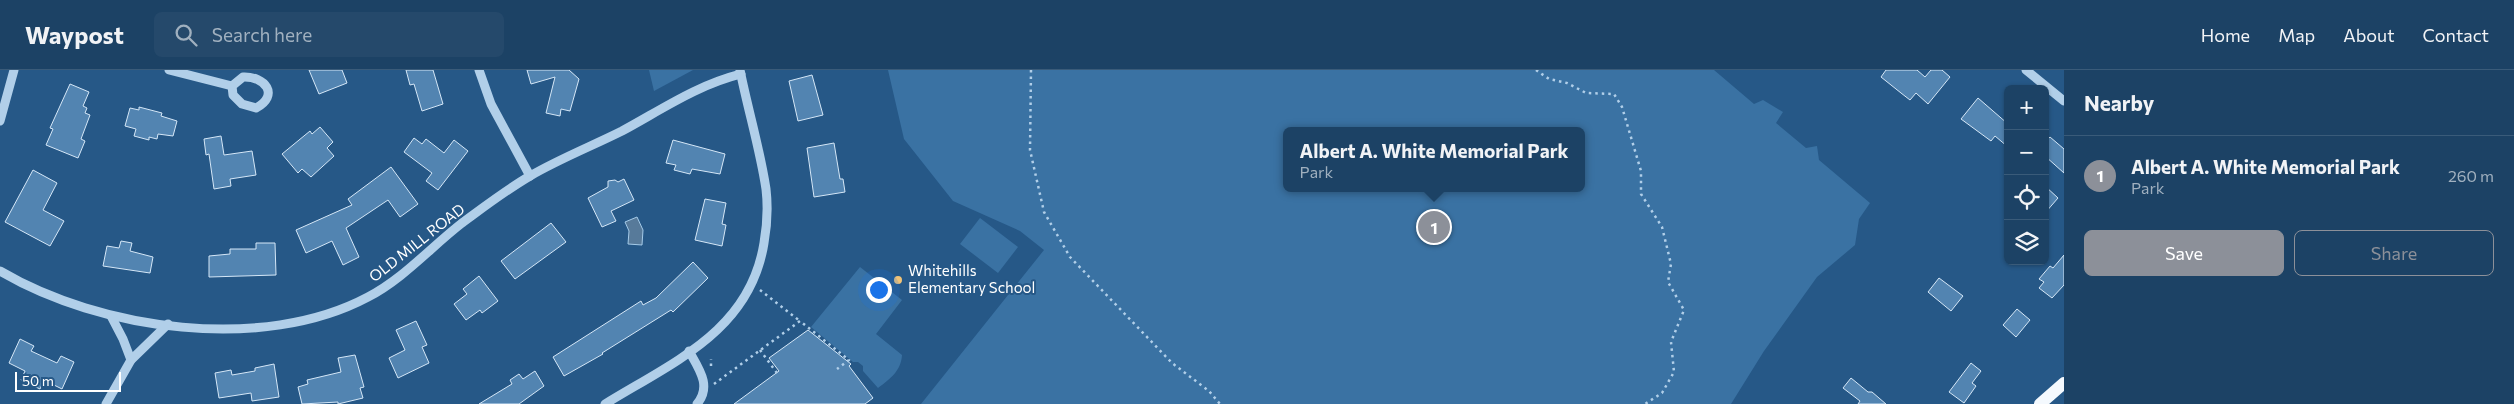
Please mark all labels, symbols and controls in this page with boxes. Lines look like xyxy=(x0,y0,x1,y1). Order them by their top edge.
search box xyxy=(154,12,504,57)
text: Waypost xyxy=(25,20,124,49)
icon: search xyxy=(172,21,200,49)
text: Search here xyxy=(212,23,312,46)
text: Home xyxy=(2201,24,2250,46)
text: Map xyxy=(2278,24,2315,46)
text: About xyxy=(2343,24,2395,46)
text: Contact xyxy=(2423,24,2489,46)
map controls xyxy=(2004,85,2049,265)
button: + xyxy=(2004,85,2049,130)
text: Nearby xyxy=(2084,90,2154,115)
popup xyxy=(1283,127,1585,192)
button: − xyxy=(2004,130,2049,175)
text: Albert A. White Memorial Park xyxy=(1300,139,1568,162)
text: Albert A. White Memorial Park xyxy=(2131,155,2400,178)
text: Park xyxy=(1300,162,1333,181)
text: 1 xyxy=(2096,166,2104,185)
text: 260 m xyxy=(2448,166,2494,185)
button: locate xyxy=(2004,175,2049,220)
text: Park xyxy=(2131,178,2164,197)
street label: OLD MILL ROAD xyxy=(365,199,468,285)
pin: 1 xyxy=(1418,208,1450,246)
button: layers xyxy=(2004,220,2049,265)
button: Save xyxy=(2084,230,2284,276)
button: Share xyxy=(2294,230,2494,276)
place label: Whitehills Elementary School xyxy=(908,261,1035,296)
marker: Whitehills Elementary School xyxy=(892,274,904,286)
your location xyxy=(866,277,892,303)
scale bar xyxy=(15,369,121,392)
text: 50 m xyxy=(22,372,54,389)

